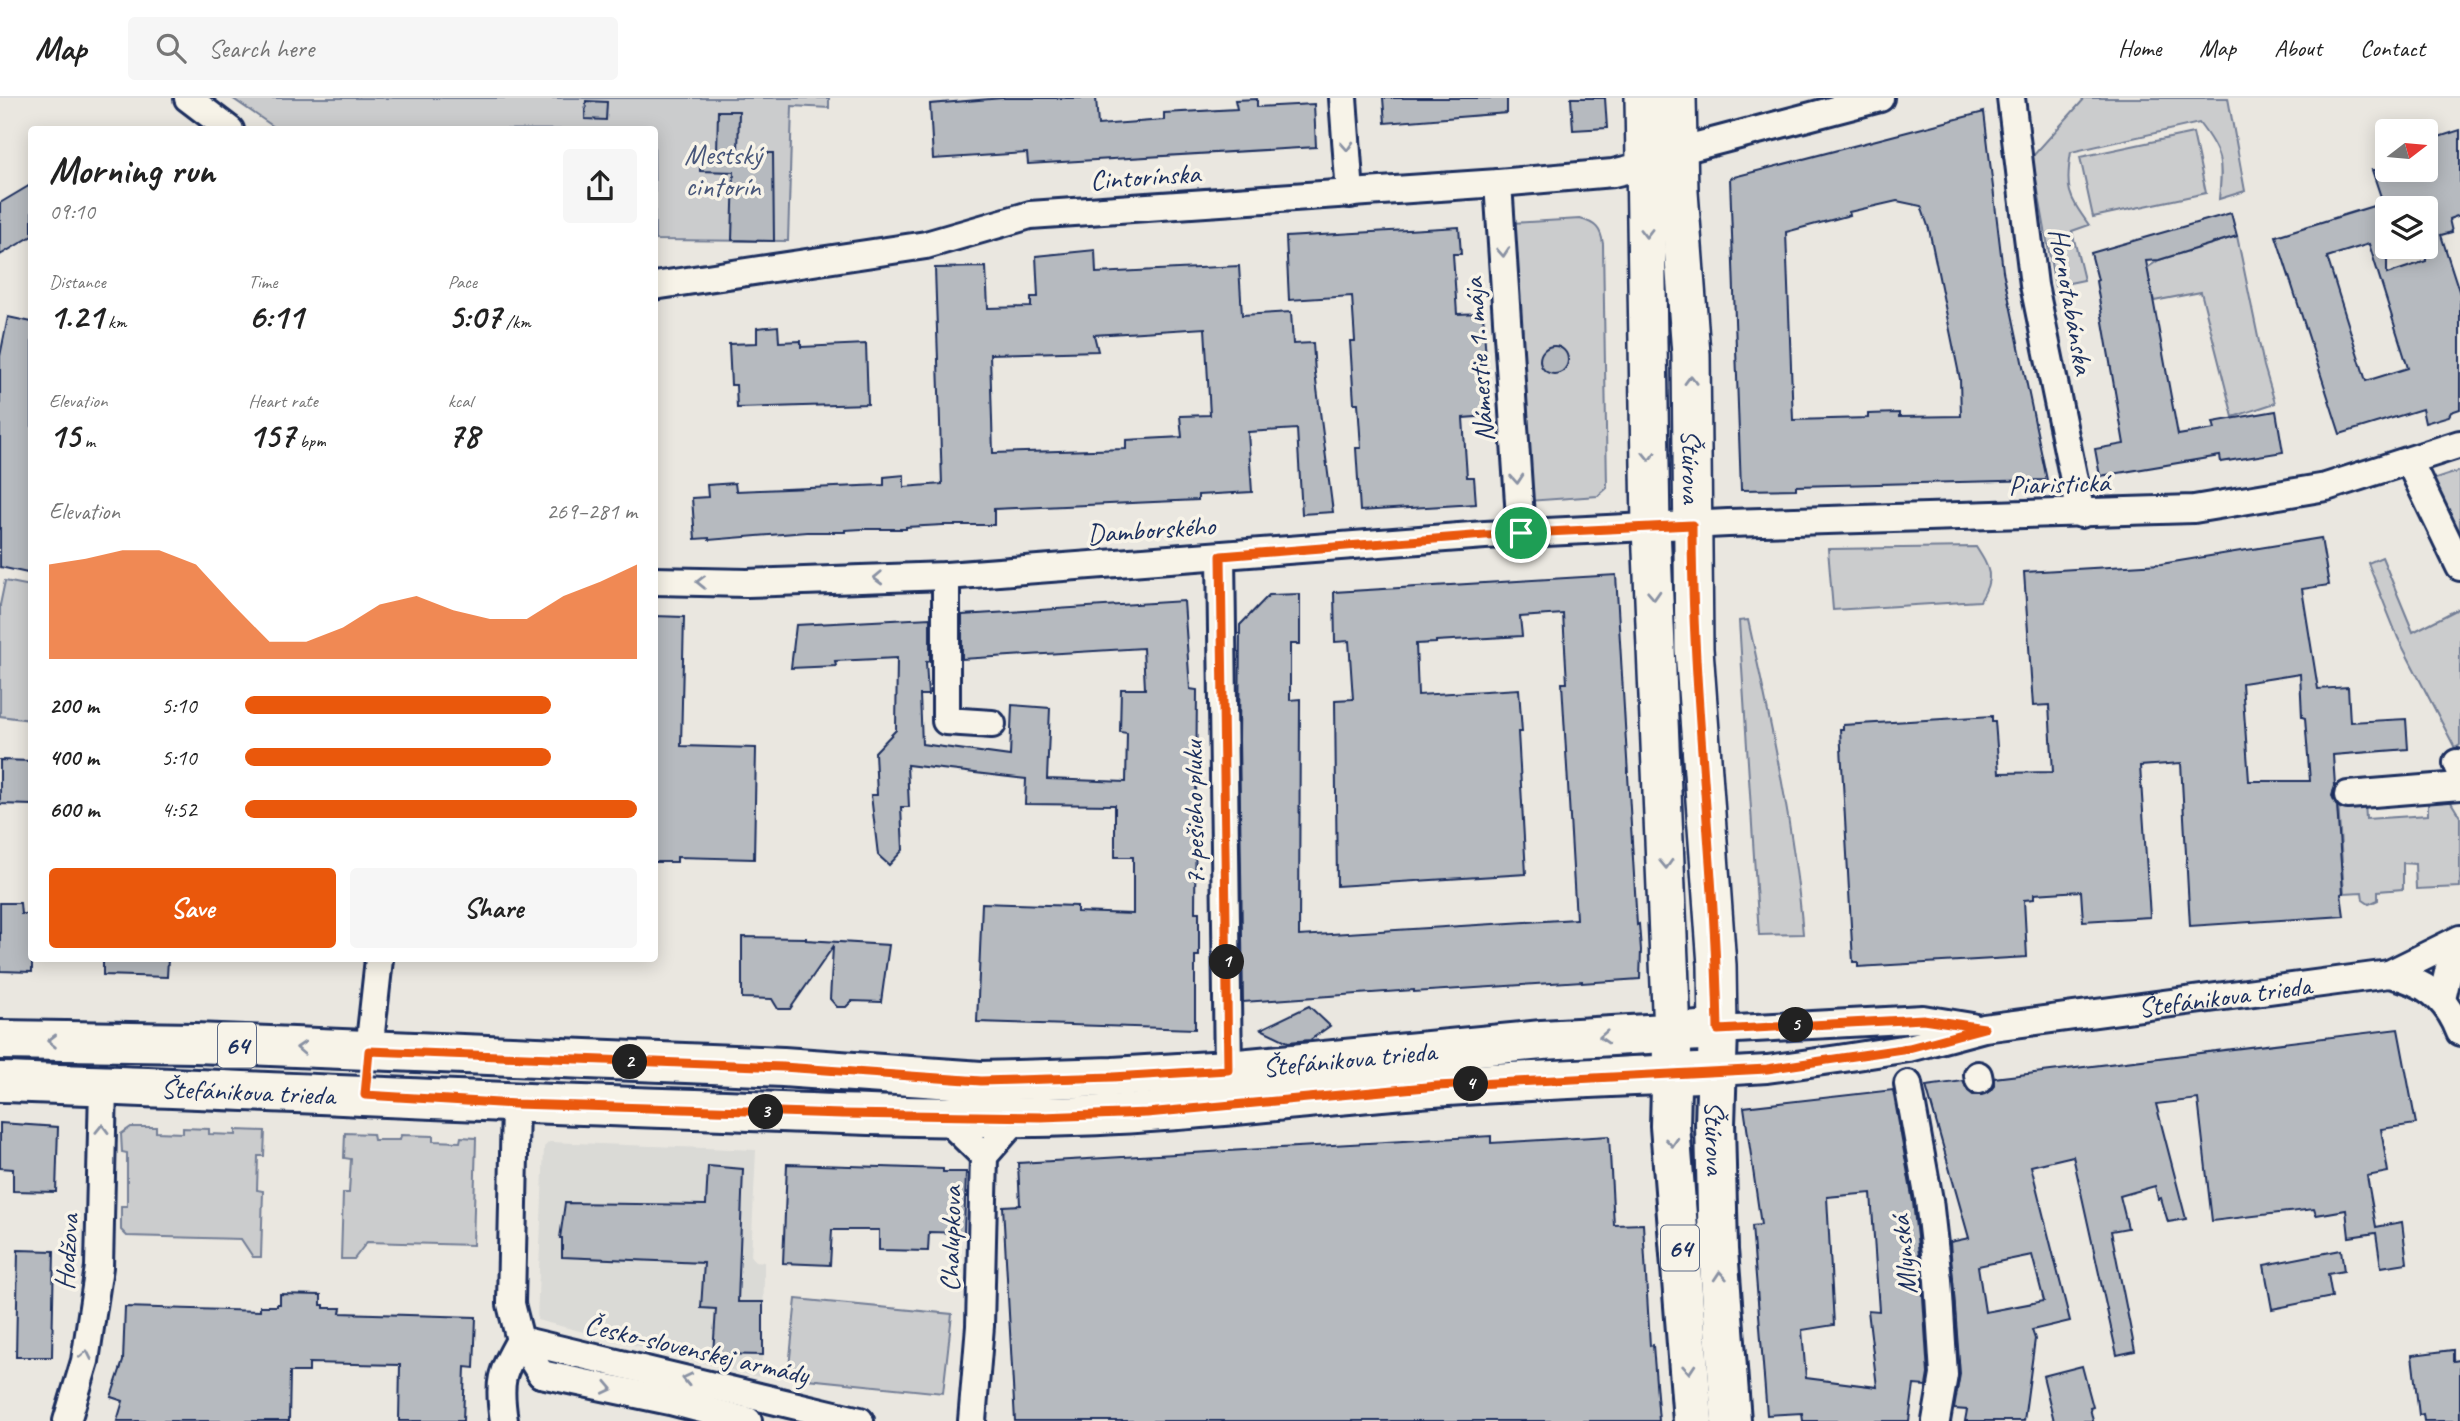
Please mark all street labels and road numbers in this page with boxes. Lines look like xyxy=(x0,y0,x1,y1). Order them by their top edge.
street label: Cintorínska xyxy=(1089,155,1203,198)
street label: Hornotabánska xyxy=(2041,225,2102,379)
street label: Námestie 1. mája xyxy=(1455,275,1502,443)
street label: Štúrova xyxy=(1674,429,1710,505)
street label: Piaristická xyxy=(2008,464,2113,503)
street label: Damborského xyxy=(1086,507,1218,551)
street label: 7. pešieho pluku xyxy=(1175,739,1212,886)
street label: Štefánikova trieda xyxy=(2136,967,2316,1025)
road number: 64 xyxy=(218,1022,256,1068)
street label: Štefánikova trieda xyxy=(1261,1033,1440,1085)
street label: Štefánikova trieda xyxy=(160,1071,338,1113)
street label: Štúrova xyxy=(1697,1101,1733,1177)
street label: Chalupkova xyxy=(932,1184,969,1292)
street label: Hodžova xyxy=(46,1211,87,1291)
street label: Mlynská xyxy=(1882,1211,1925,1296)
road number: 64 xyxy=(1661,1226,1699,1270)
street label: Česko-slovenskej armády xyxy=(582,1307,815,1393)

